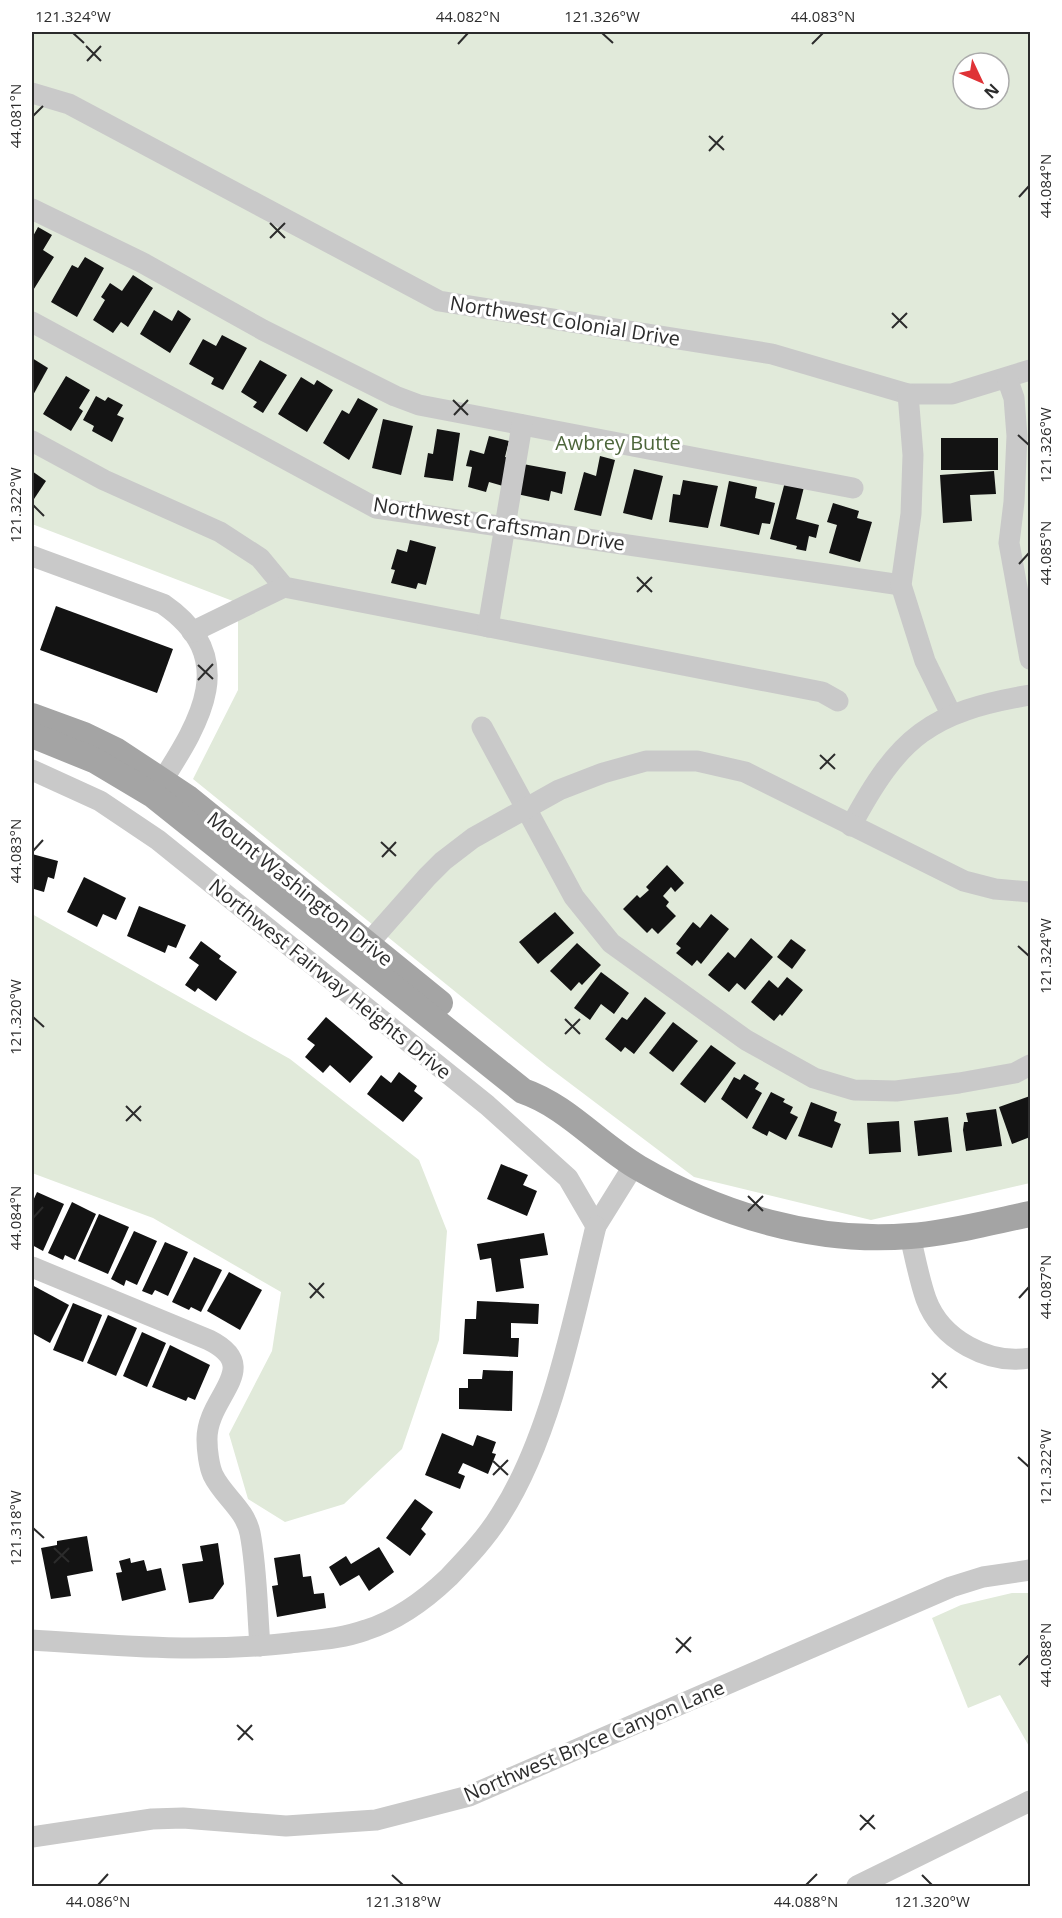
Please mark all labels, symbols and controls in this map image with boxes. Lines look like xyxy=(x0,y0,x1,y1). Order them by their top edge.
text: 121.324°W xyxy=(35,6,111,26)
text: 44.082°N xyxy=(436,6,500,26)
text: 121.326°W xyxy=(564,6,640,26)
text: 44.083°N xyxy=(791,6,855,26)
north arrow xyxy=(951,51,1011,111)
text: N xyxy=(979,79,1004,104)
text: 44.081°N xyxy=(5,84,25,148)
text: 44.084°N xyxy=(1035,154,1055,218)
street label: Northwest Colonial Drive xyxy=(448,289,682,352)
text: 121.326°W xyxy=(1035,407,1055,483)
park label: Awbrey Butte xyxy=(555,429,681,456)
text: 121.322°W xyxy=(5,467,25,543)
street label: Northwest Craftsman Drive xyxy=(371,490,627,557)
text: 44.085°N xyxy=(1035,521,1055,585)
street label: Mount Washington Drive xyxy=(202,805,399,972)
text: 44.083°N xyxy=(5,819,25,883)
street label: Northwest Fairway Heights Drive xyxy=(203,872,457,1085)
text: 121.324°W xyxy=(1035,918,1055,994)
text: 121.320°W xyxy=(5,979,25,1055)
text: 44.084°N xyxy=(5,1186,25,1250)
text: 44.087°N xyxy=(1035,1255,1055,1319)
text: 121.322°W xyxy=(1035,1429,1055,1505)
text: 121.318°W xyxy=(5,1490,25,1566)
text: 44.088°N xyxy=(1035,1623,1055,1687)
street label: Northwest Bryce Canyon Lane xyxy=(459,1673,728,1808)
text: 44.086°N xyxy=(66,1891,130,1911)
text: 121.318°W xyxy=(365,1891,441,1911)
text: 44.088°N xyxy=(774,1891,838,1911)
text: 121.320°W xyxy=(894,1891,970,1911)

